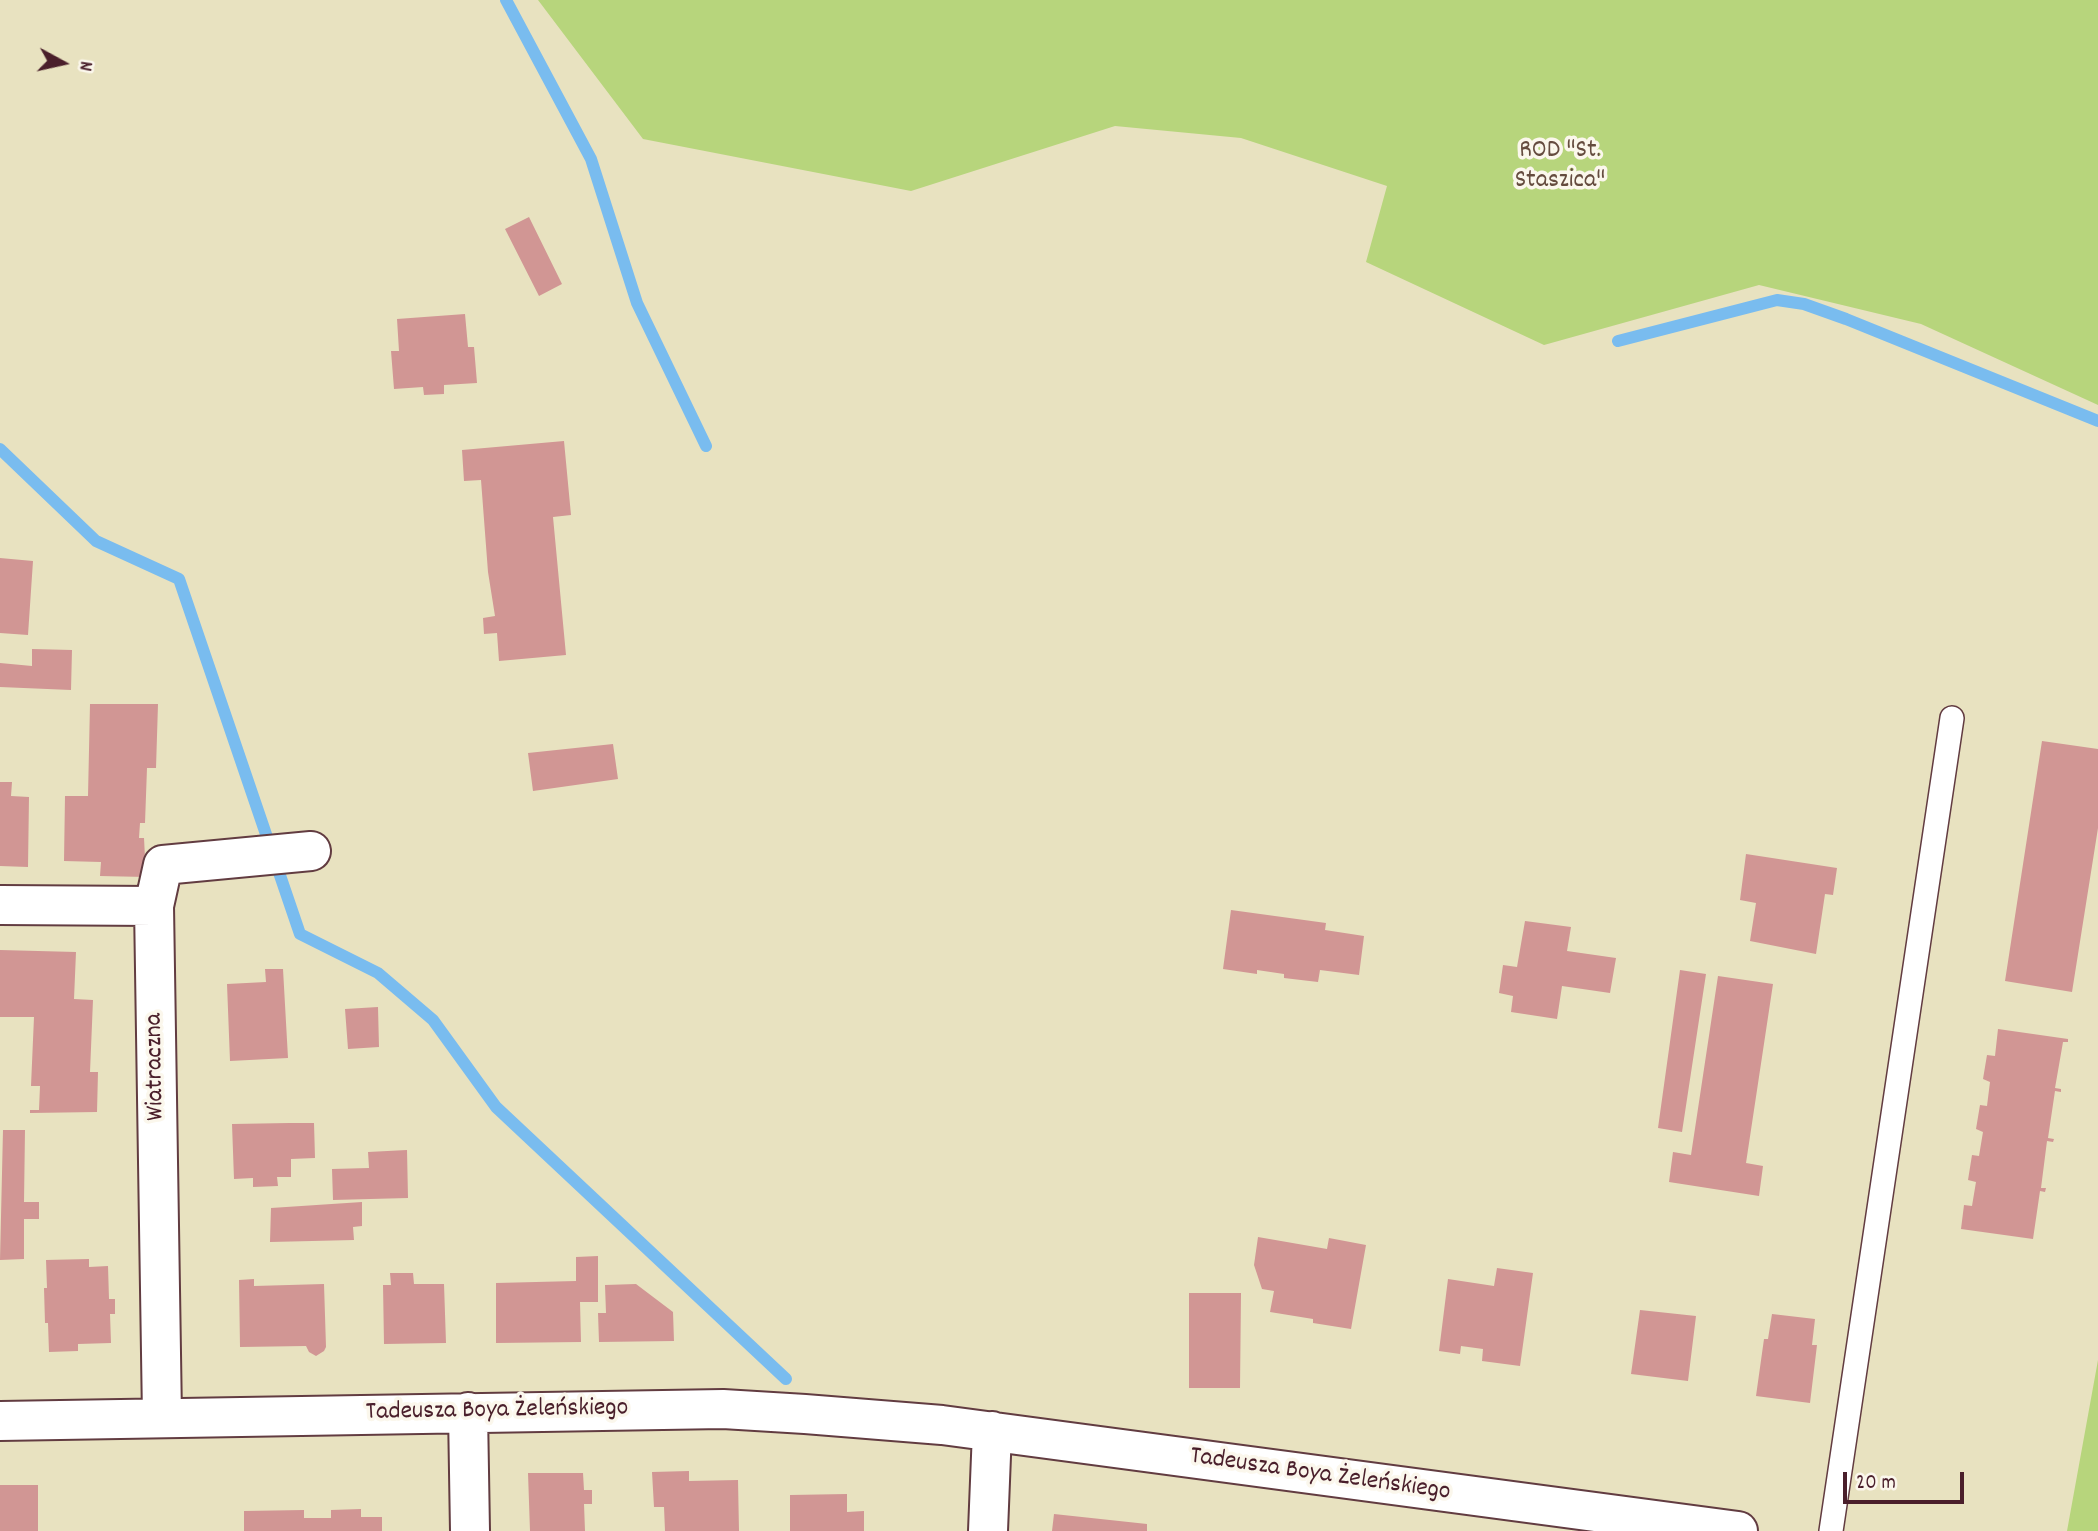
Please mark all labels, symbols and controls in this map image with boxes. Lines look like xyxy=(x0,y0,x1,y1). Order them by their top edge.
north arrow xyxy=(28,28,98,98)
text: N xyxy=(70,59,98,73)
park label: ROD "St. Staszica" xyxy=(1515,136,1605,198)
street label: Wiatraczna xyxy=(140,1013,174,1121)
street label: Tadeusza Boya Żeleńskiego xyxy=(366,1394,628,1430)
street label: Tadeusza Boya Żeleńskiego xyxy=(1188,1442,1452,1510)
scale bar xyxy=(1846,1458,1967,1502)
text: 20 m xyxy=(1856,1469,1896,1499)

